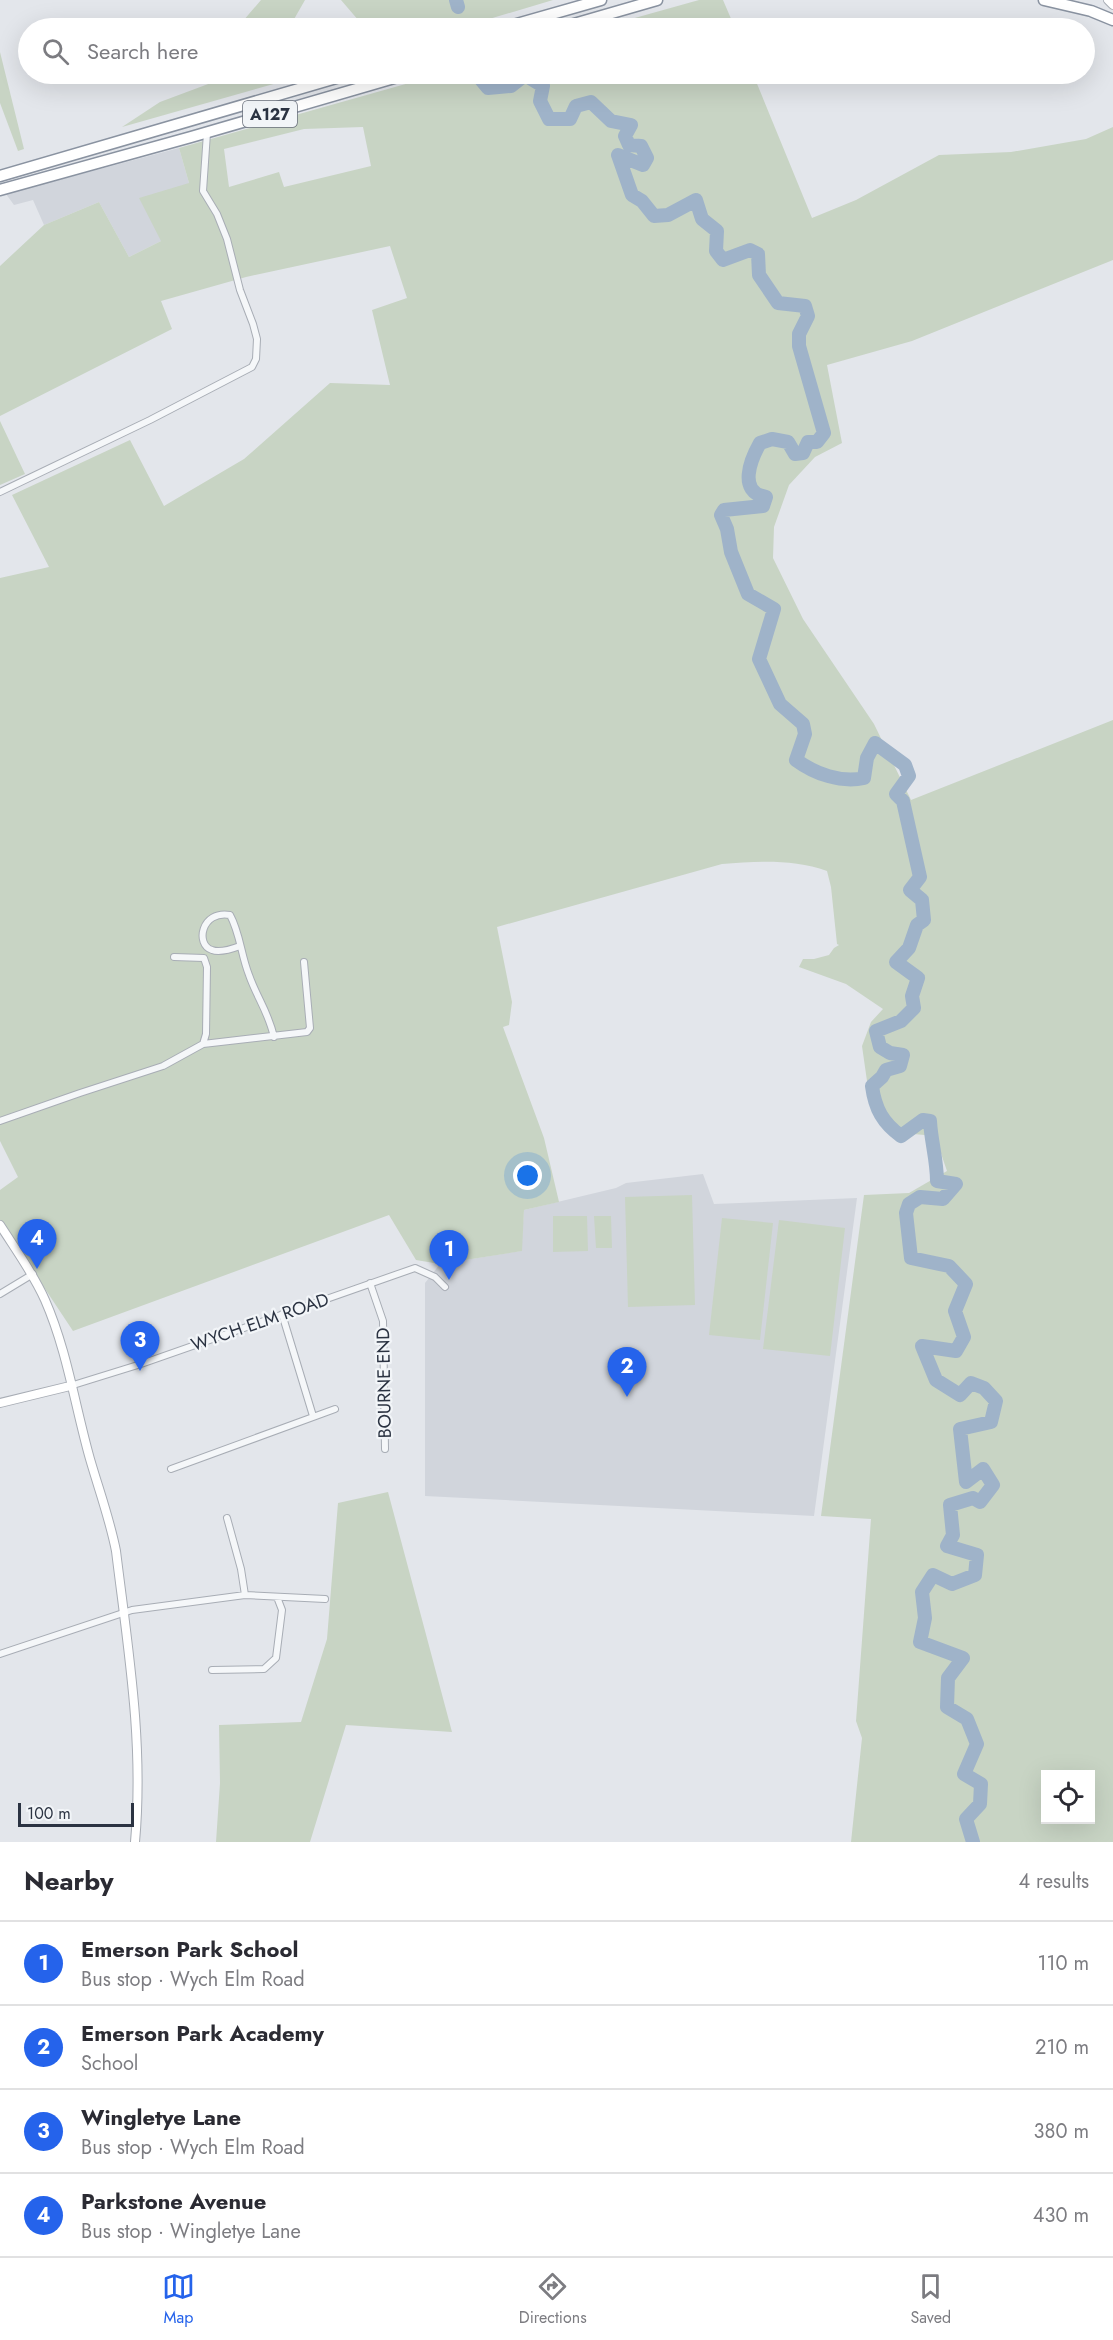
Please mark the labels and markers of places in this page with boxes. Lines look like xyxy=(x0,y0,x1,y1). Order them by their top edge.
pin: 4 xyxy=(18,1220,57,1269)
pin: 1 xyxy=(430,1230,468,1280)
pin: 3 xyxy=(120,1322,160,1371)
pin: 2 xyxy=(608,1348,646,1397)

